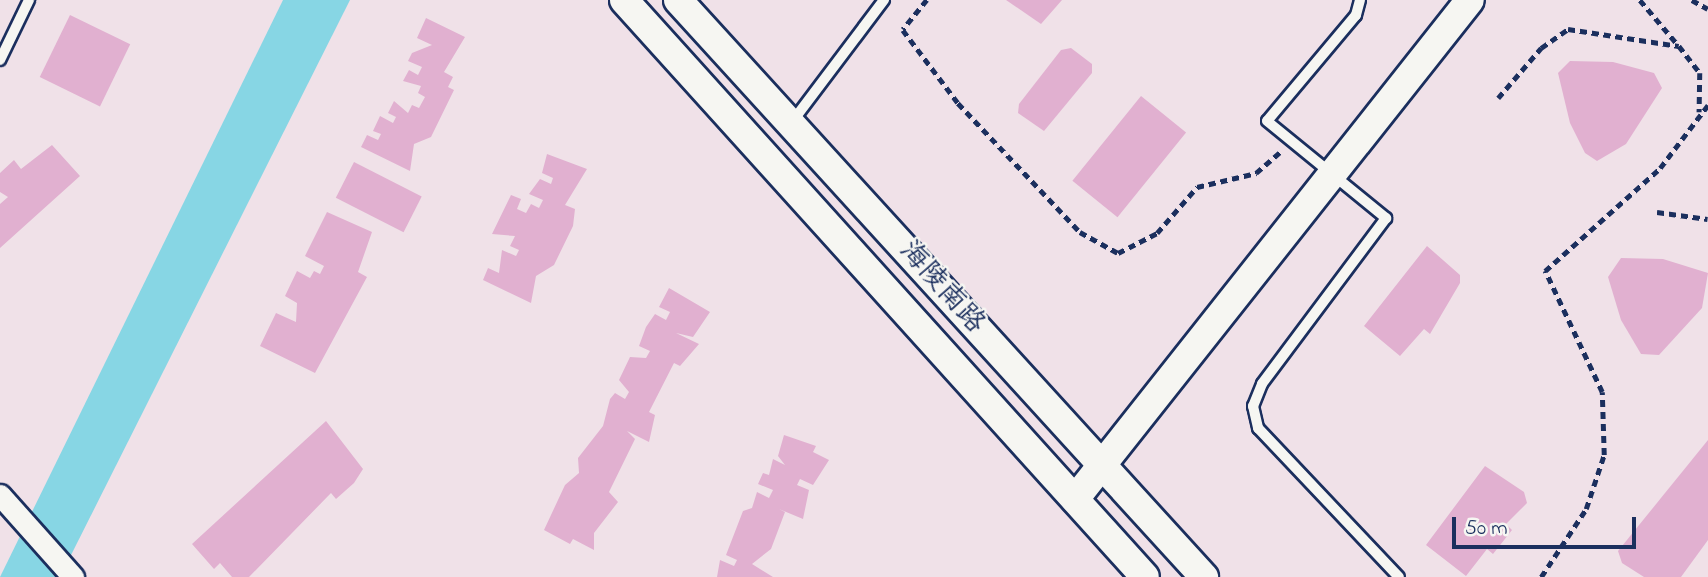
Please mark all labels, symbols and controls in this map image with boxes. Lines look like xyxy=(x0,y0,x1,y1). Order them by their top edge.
street label: 海陵南路 xyxy=(891,235,991,341)
scale bar xyxy=(1456,504,1640,548)
text: 50 m xyxy=(1465,514,1508,544)

